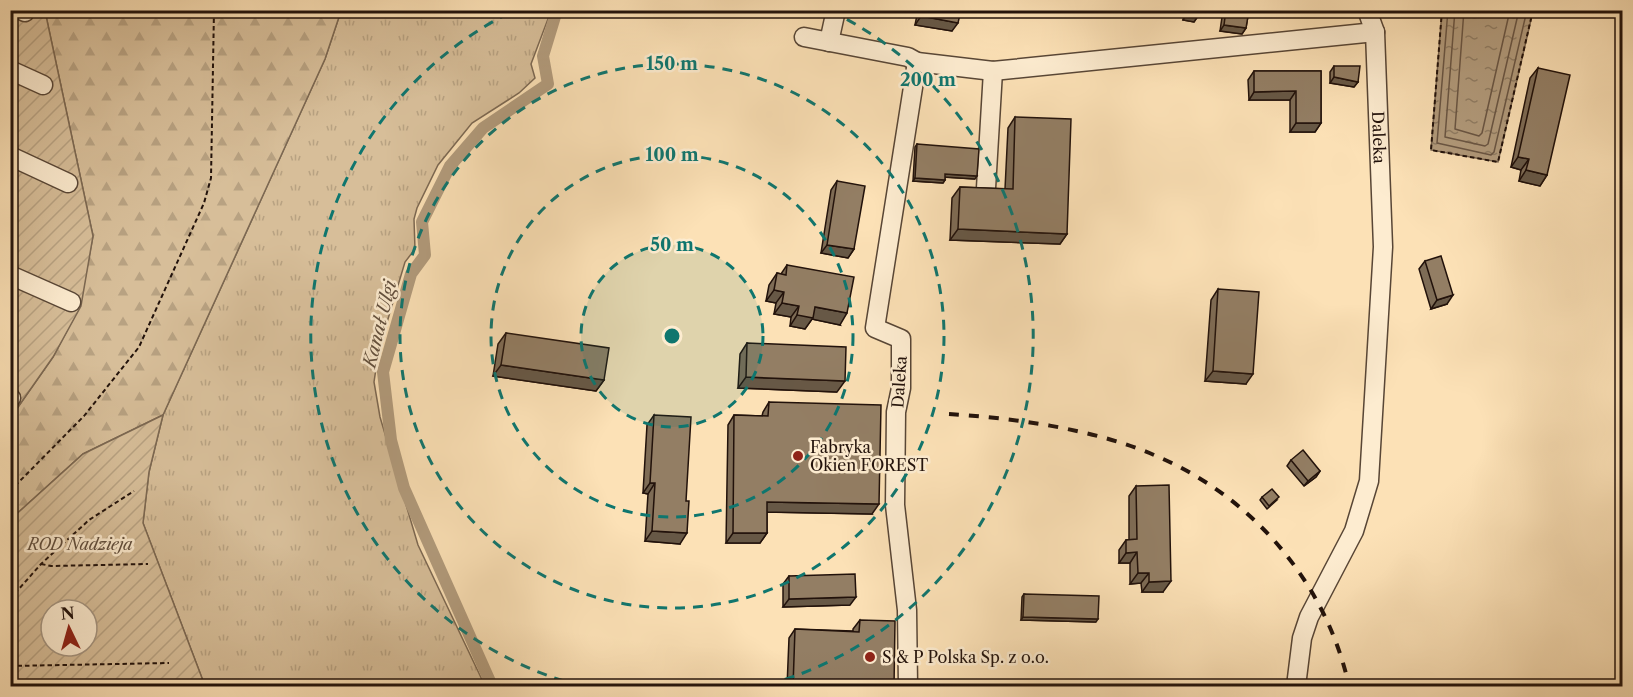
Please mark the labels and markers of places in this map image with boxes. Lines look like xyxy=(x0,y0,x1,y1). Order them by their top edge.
centre of rings xyxy=(662,326,682,346)
place label: Fabryka Okien FOREST xyxy=(810,437,928,475)
marker: Fabryka Okien FOREST xyxy=(791,449,805,463)
place label: S & P Polska Sp. z o.o. xyxy=(882,647,1049,667)
marker: S & P Polska Sp. z o.o. xyxy=(863,650,877,664)

